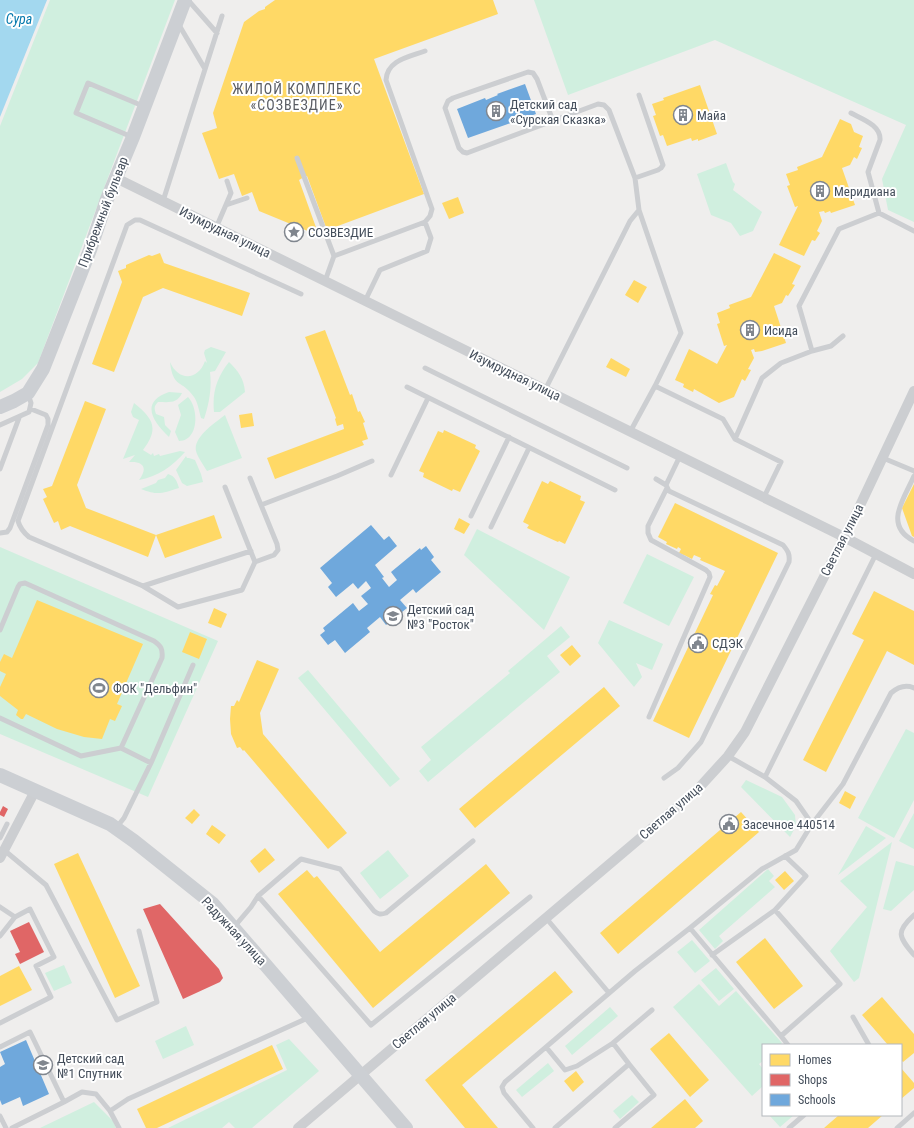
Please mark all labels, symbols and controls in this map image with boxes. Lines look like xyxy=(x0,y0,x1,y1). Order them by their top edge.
water label: Сура xyxy=(6,11,32,27)
district label: ЖИЛОЙ КОМПЛЕКС «СОЗВЕЗДИЕ» xyxy=(232,81,362,113)
place label: Детский сад «Сурская Сказка» xyxy=(510,97,606,127)
building icon: Детский сад «Сурская Сказка» xyxy=(485,100,507,122)
building icon: Майа xyxy=(672,104,694,126)
place label: Майа xyxy=(697,108,726,123)
street label: Прибрежный бульвар xyxy=(75,155,131,269)
building icon: Меридиана xyxy=(809,180,831,202)
place label: Меридиана xyxy=(834,184,896,199)
street label: Изумрудная улица xyxy=(177,203,273,261)
place icon: СОЗВЕЗДИЕ xyxy=(283,221,305,243)
place label: СОЗВЕЗДИЕ xyxy=(308,225,373,240)
building icon: Исида xyxy=(739,319,761,341)
place label: Исида xyxy=(764,323,798,338)
street label: Изумрудная улица xyxy=(467,346,563,404)
street label: Светлая улица xyxy=(817,502,867,578)
place label: Детский сад №3 "Росток" xyxy=(407,602,474,632)
school or university icon: Детский сад №3 "Росток" xyxy=(382,605,404,627)
public building icon: СДЭК xyxy=(687,632,709,654)
place label: СДЭК xyxy=(712,636,744,651)
sports icon: ФОК "Дельфин" xyxy=(88,677,110,699)
place label: ФОК "Дельфин" xyxy=(113,681,197,696)
street label: Светлая улица xyxy=(636,780,706,842)
public building icon: Засечное 440514 xyxy=(718,813,740,835)
place label: Засечное 440514 xyxy=(743,817,836,832)
street label: Радужная улица xyxy=(199,894,269,968)
street label: Светлая улица xyxy=(389,990,459,1052)
legend xyxy=(762,1044,902,1116)
place label: Детский сад №1 Спутник xyxy=(57,1051,124,1081)
text: Homes xyxy=(798,1053,832,1067)
school or university icon: Детский сад №1 Спутник xyxy=(32,1054,54,1076)
text: Shops xyxy=(798,1073,827,1087)
text: Schools xyxy=(798,1093,836,1107)

